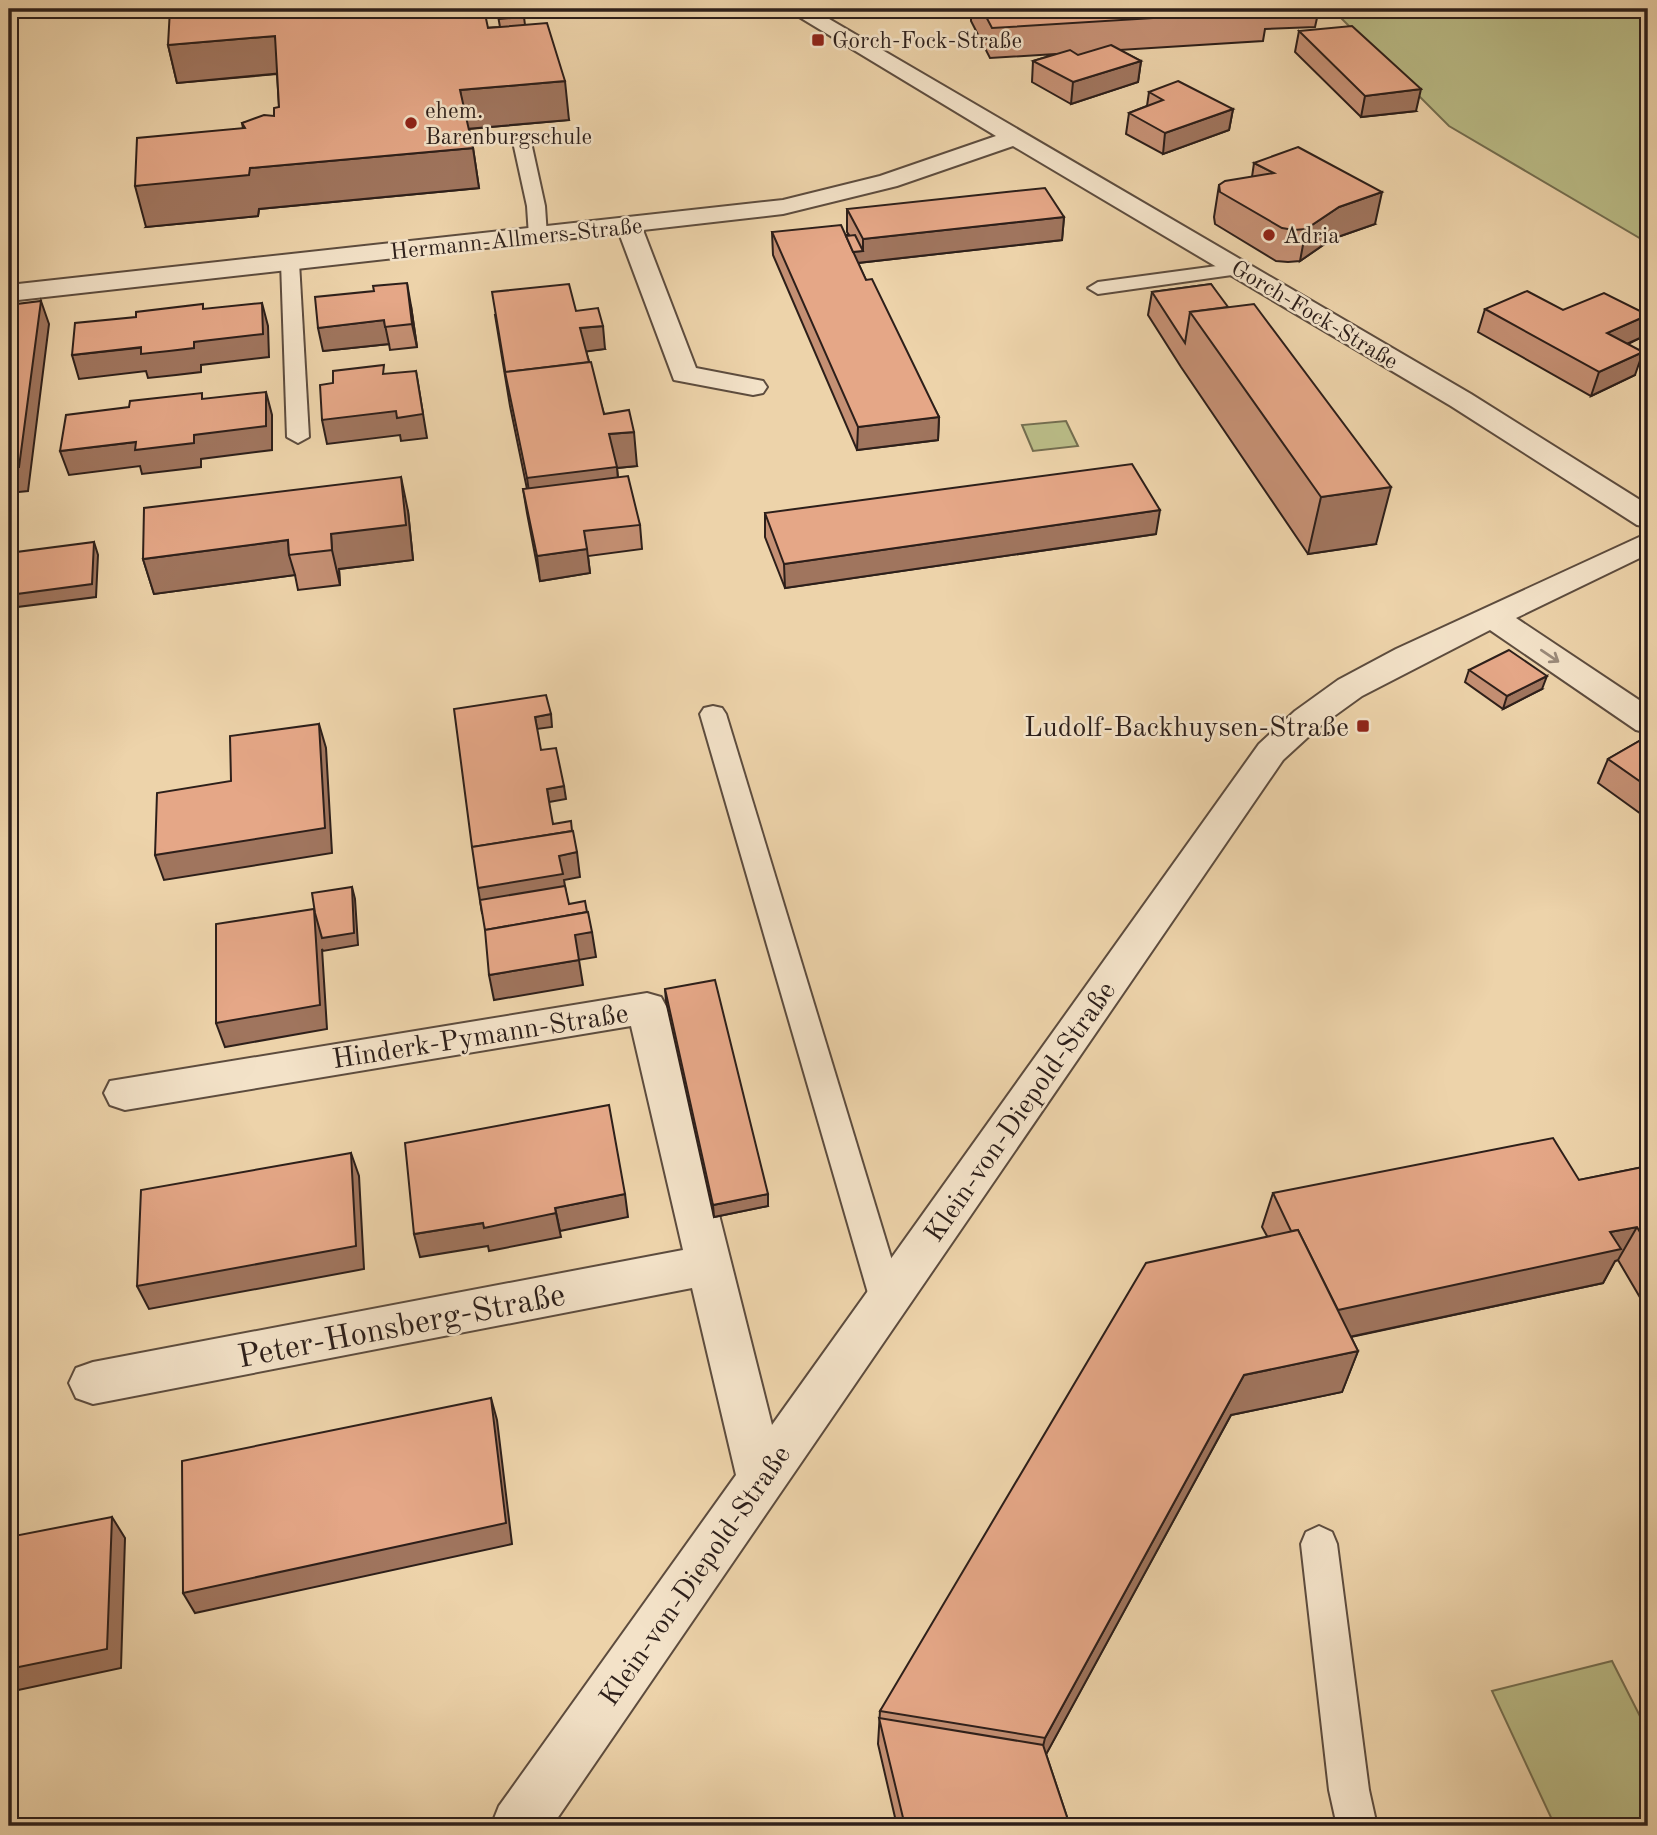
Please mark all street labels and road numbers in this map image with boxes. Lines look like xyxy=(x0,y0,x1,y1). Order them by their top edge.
street label: Hermann-Allmers-Straße xyxy=(389,215,643,264)
street label: Gorch-Fock-Straße xyxy=(1227,256,1402,374)
street label: Klein-von-Diepold-Straße xyxy=(921,977,1122,1248)
street label: Hinderk-Pymann-Straße xyxy=(330,1001,630,1075)
street label: Peter-Honsberg-Straße xyxy=(235,1279,568,1375)
street label: Klein-von-Diepold-Straße xyxy=(596,1441,797,1712)

